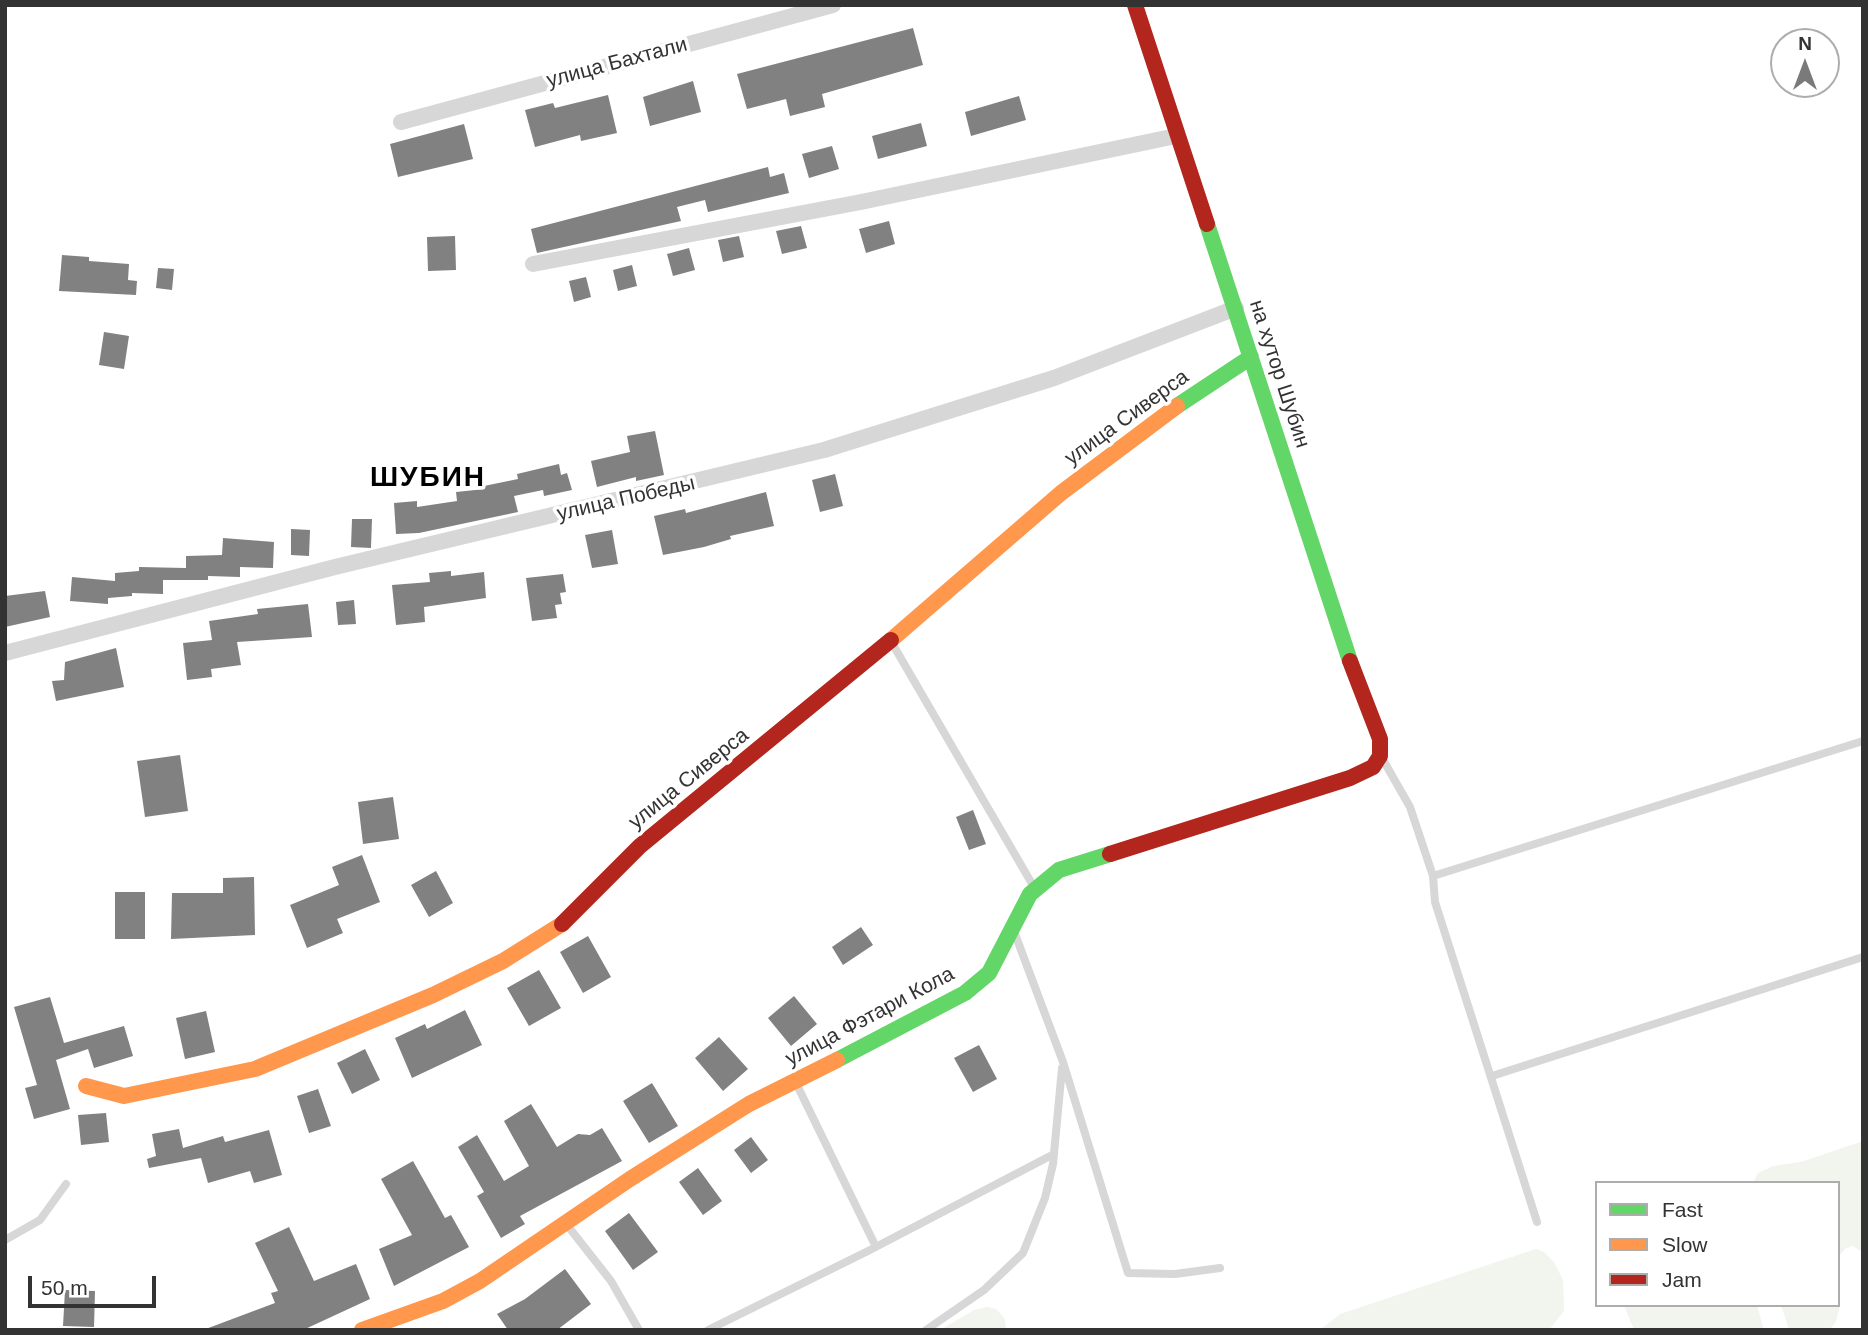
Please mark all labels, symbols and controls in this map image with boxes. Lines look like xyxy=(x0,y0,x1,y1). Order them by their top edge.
north arrow xyxy=(1770,28,1840,98)
street label: улица Бахтали xyxy=(544,32,690,94)
text: N xyxy=(1798,33,1812,54)
street label: на хутор Шубин xyxy=(1243,297,1315,451)
street label: улица Сиверса xyxy=(1060,365,1194,471)
district label: ШУБИН xyxy=(371,461,485,495)
street label: улица Победы xyxy=(555,471,697,527)
street label: улица Сиверса xyxy=(624,723,754,835)
street label: улица Фэтари Кола xyxy=(781,962,959,1072)
legend xyxy=(1595,1181,1840,1307)
text: Fast xyxy=(1662,1198,1703,1221)
text: Slow xyxy=(1662,1233,1708,1256)
scale bar xyxy=(32,1262,159,1306)
text: Jam xyxy=(1662,1268,1702,1291)
text: 50 m xyxy=(41,1276,88,1299)

